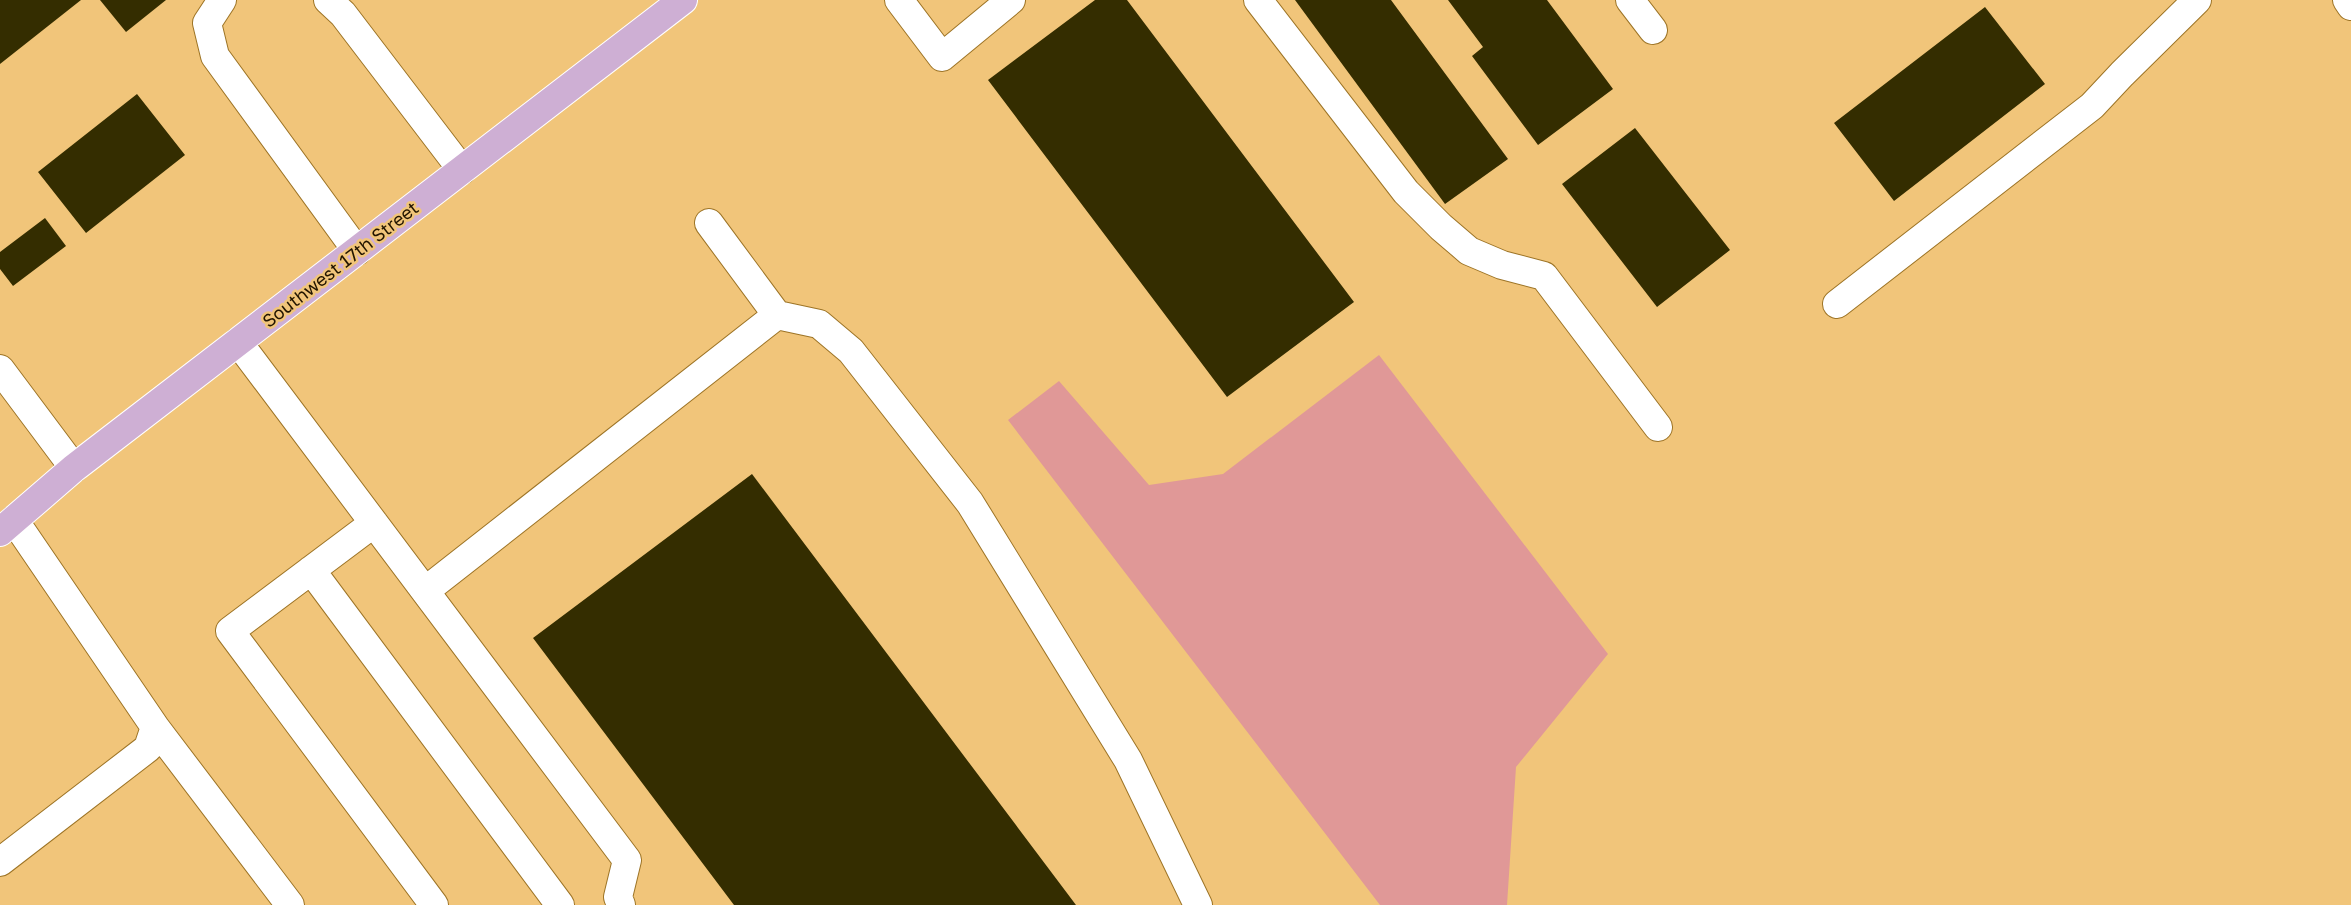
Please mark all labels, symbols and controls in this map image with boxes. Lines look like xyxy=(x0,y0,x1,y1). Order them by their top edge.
street label: Southwest 17th Street xyxy=(258,196,422,332)

